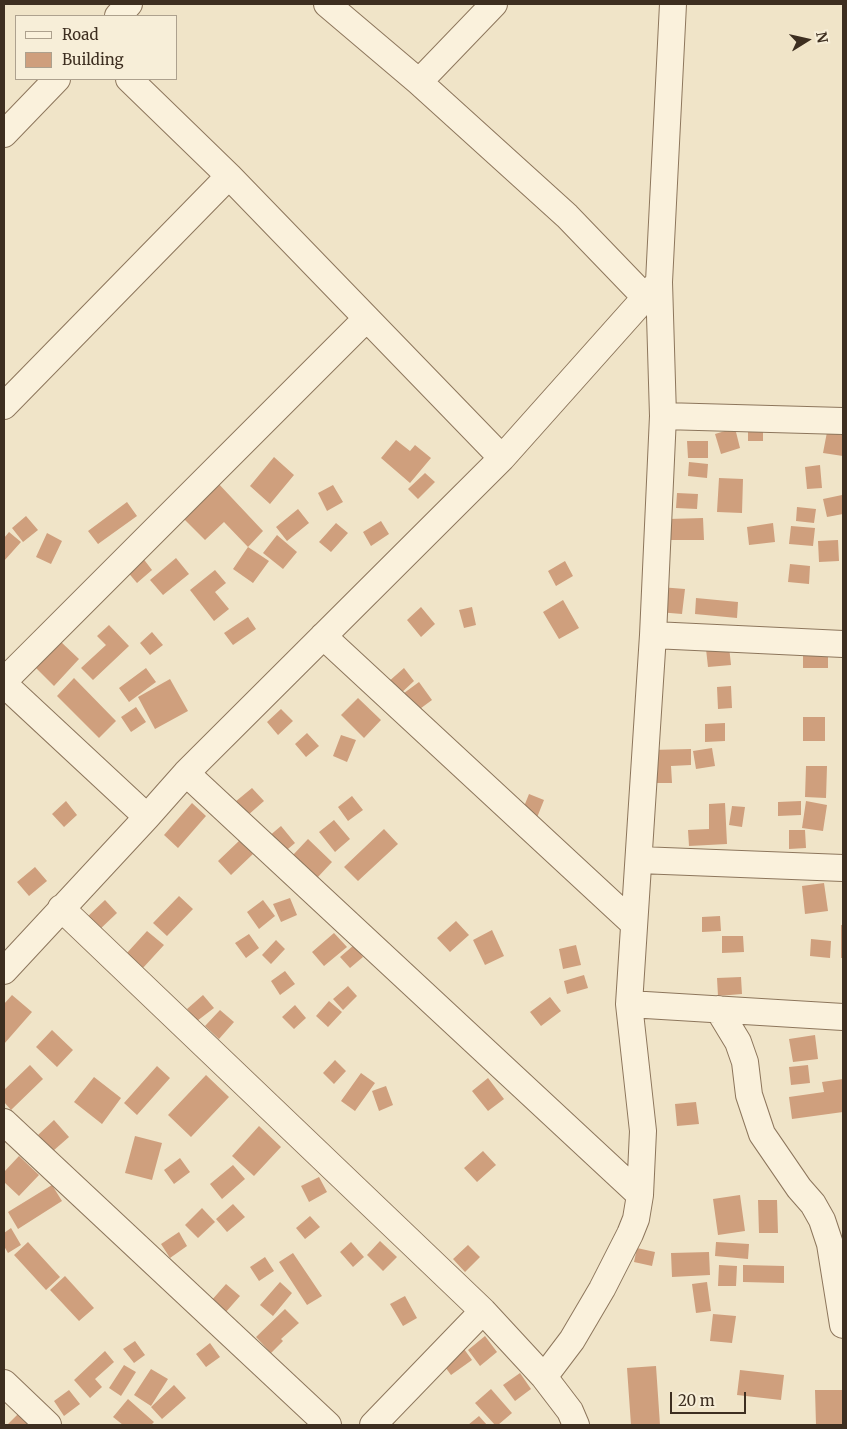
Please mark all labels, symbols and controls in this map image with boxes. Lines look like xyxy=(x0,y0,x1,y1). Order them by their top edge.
legend xyxy=(15,15,178,80)
north arrow xyxy=(782,15,832,65)
text: Road xyxy=(62,25,98,44)
text: N xyxy=(812,30,832,44)
text: Building xyxy=(62,50,124,69)
scale bar xyxy=(672,1382,748,1414)
text: 20 m xyxy=(678,1391,715,1410)

